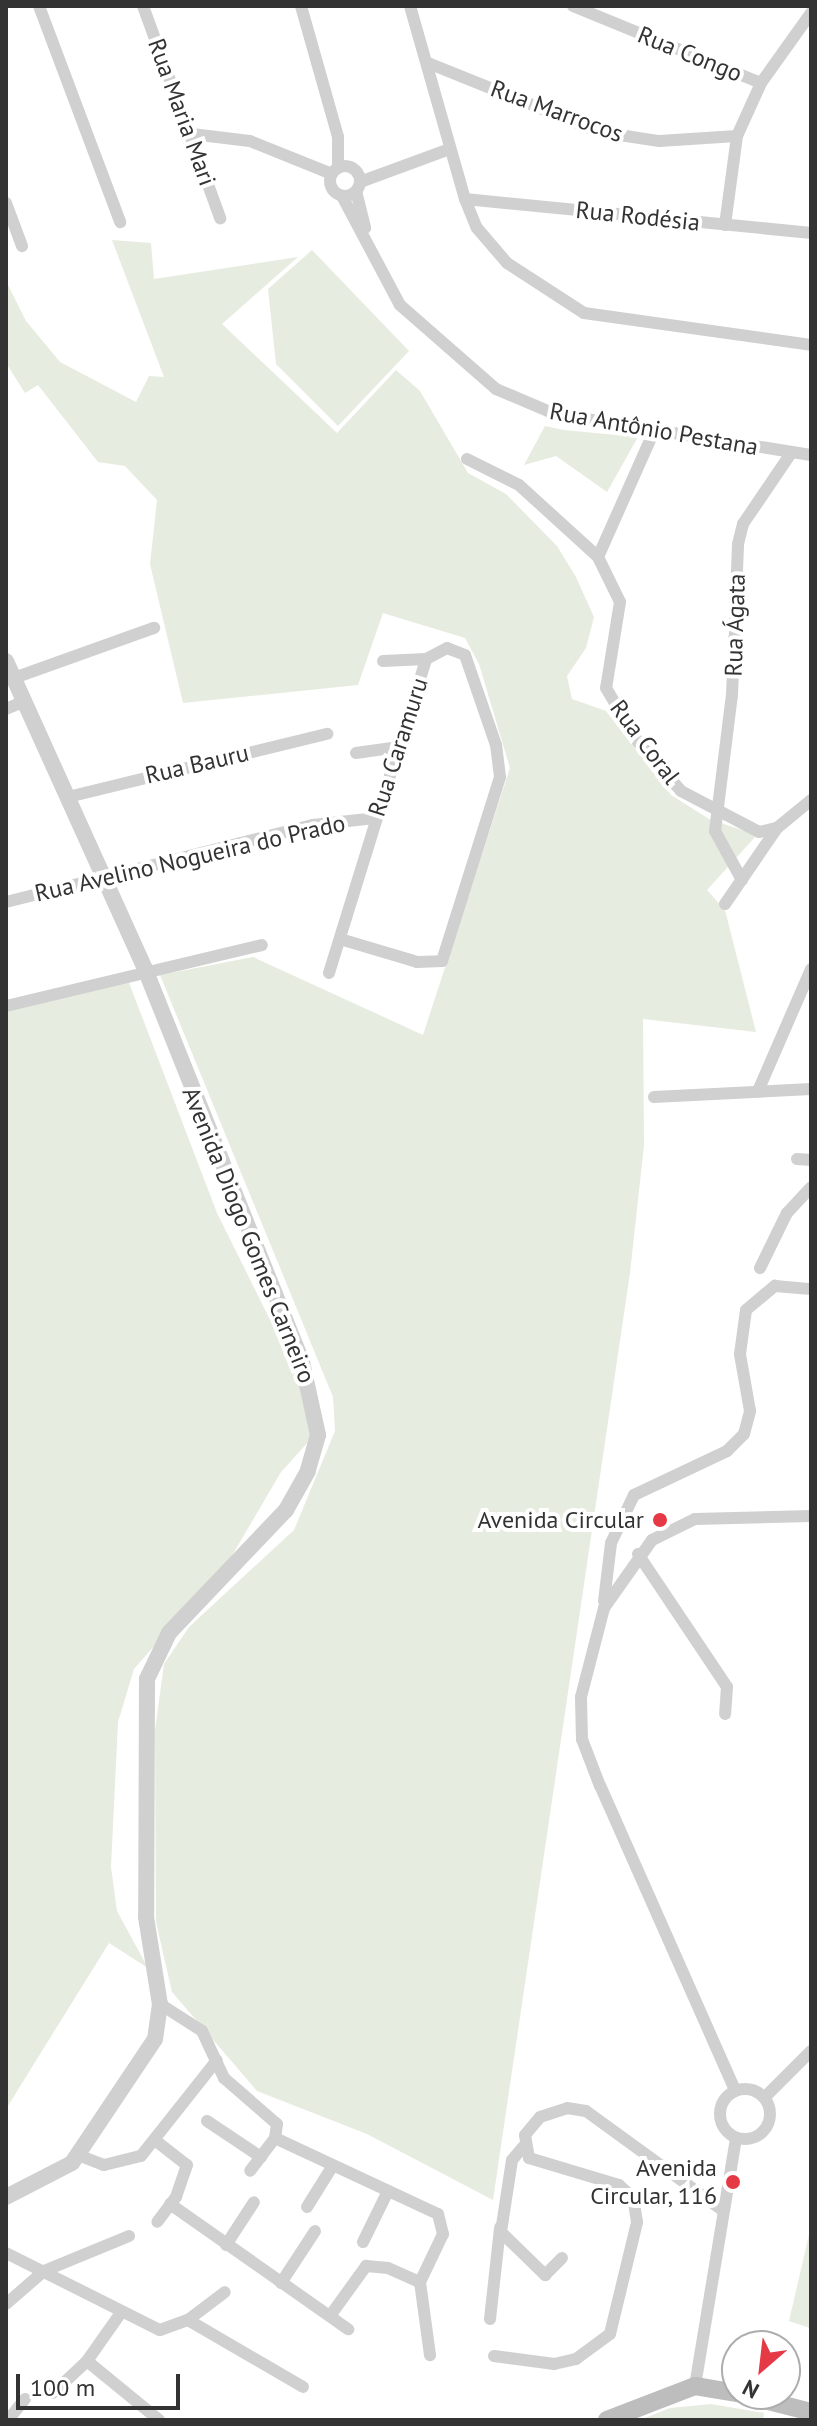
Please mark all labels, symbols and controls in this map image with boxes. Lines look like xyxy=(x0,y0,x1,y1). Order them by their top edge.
street label: Rua Congo xyxy=(634,20,746,88)
street label: Rua Maria Mari xyxy=(142,34,222,190)
street label: Rua Marrocos xyxy=(487,74,627,148)
street label: Rua Rodésia xyxy=(574,195,702,237)
street label: Rua Antônio Pestana xyxy=(547,396,761,462)
street label: Rua Ágata xyxy=(719,573,751,677)
street label: Rua Caramuru xyxy=(362,674,434,820)
street label: Rua Coral xyxy=(604,694,686,790)
street label: Rua Bauru xyxy=(142,738,252,790)
street label: Rua Avelino Nogueira do Prado xyxy=(32,808,348,908)
street label: Avenida Diogo Gomes Carneiro xyxy=(176,1083,322,1387)
place label: Avenida Circular xyxy=(477,1506,644,1534)
marker: Avenida Circular xyxy=(651,1511,669,1529)
place label: Avenida Circular, 116 xyxy=(588,2154,717,2210)
marker: Avenida Circular, 116 xyxy=(724,2173,742,2191)
north arrow xyxy=(721,2330,801,2410)
scale bar xyxy=(20,2358,184,2408)
text: 100 m xyxy=(30,2372,95,2403)
text: N xyxy=(738,2374,764,2405)

